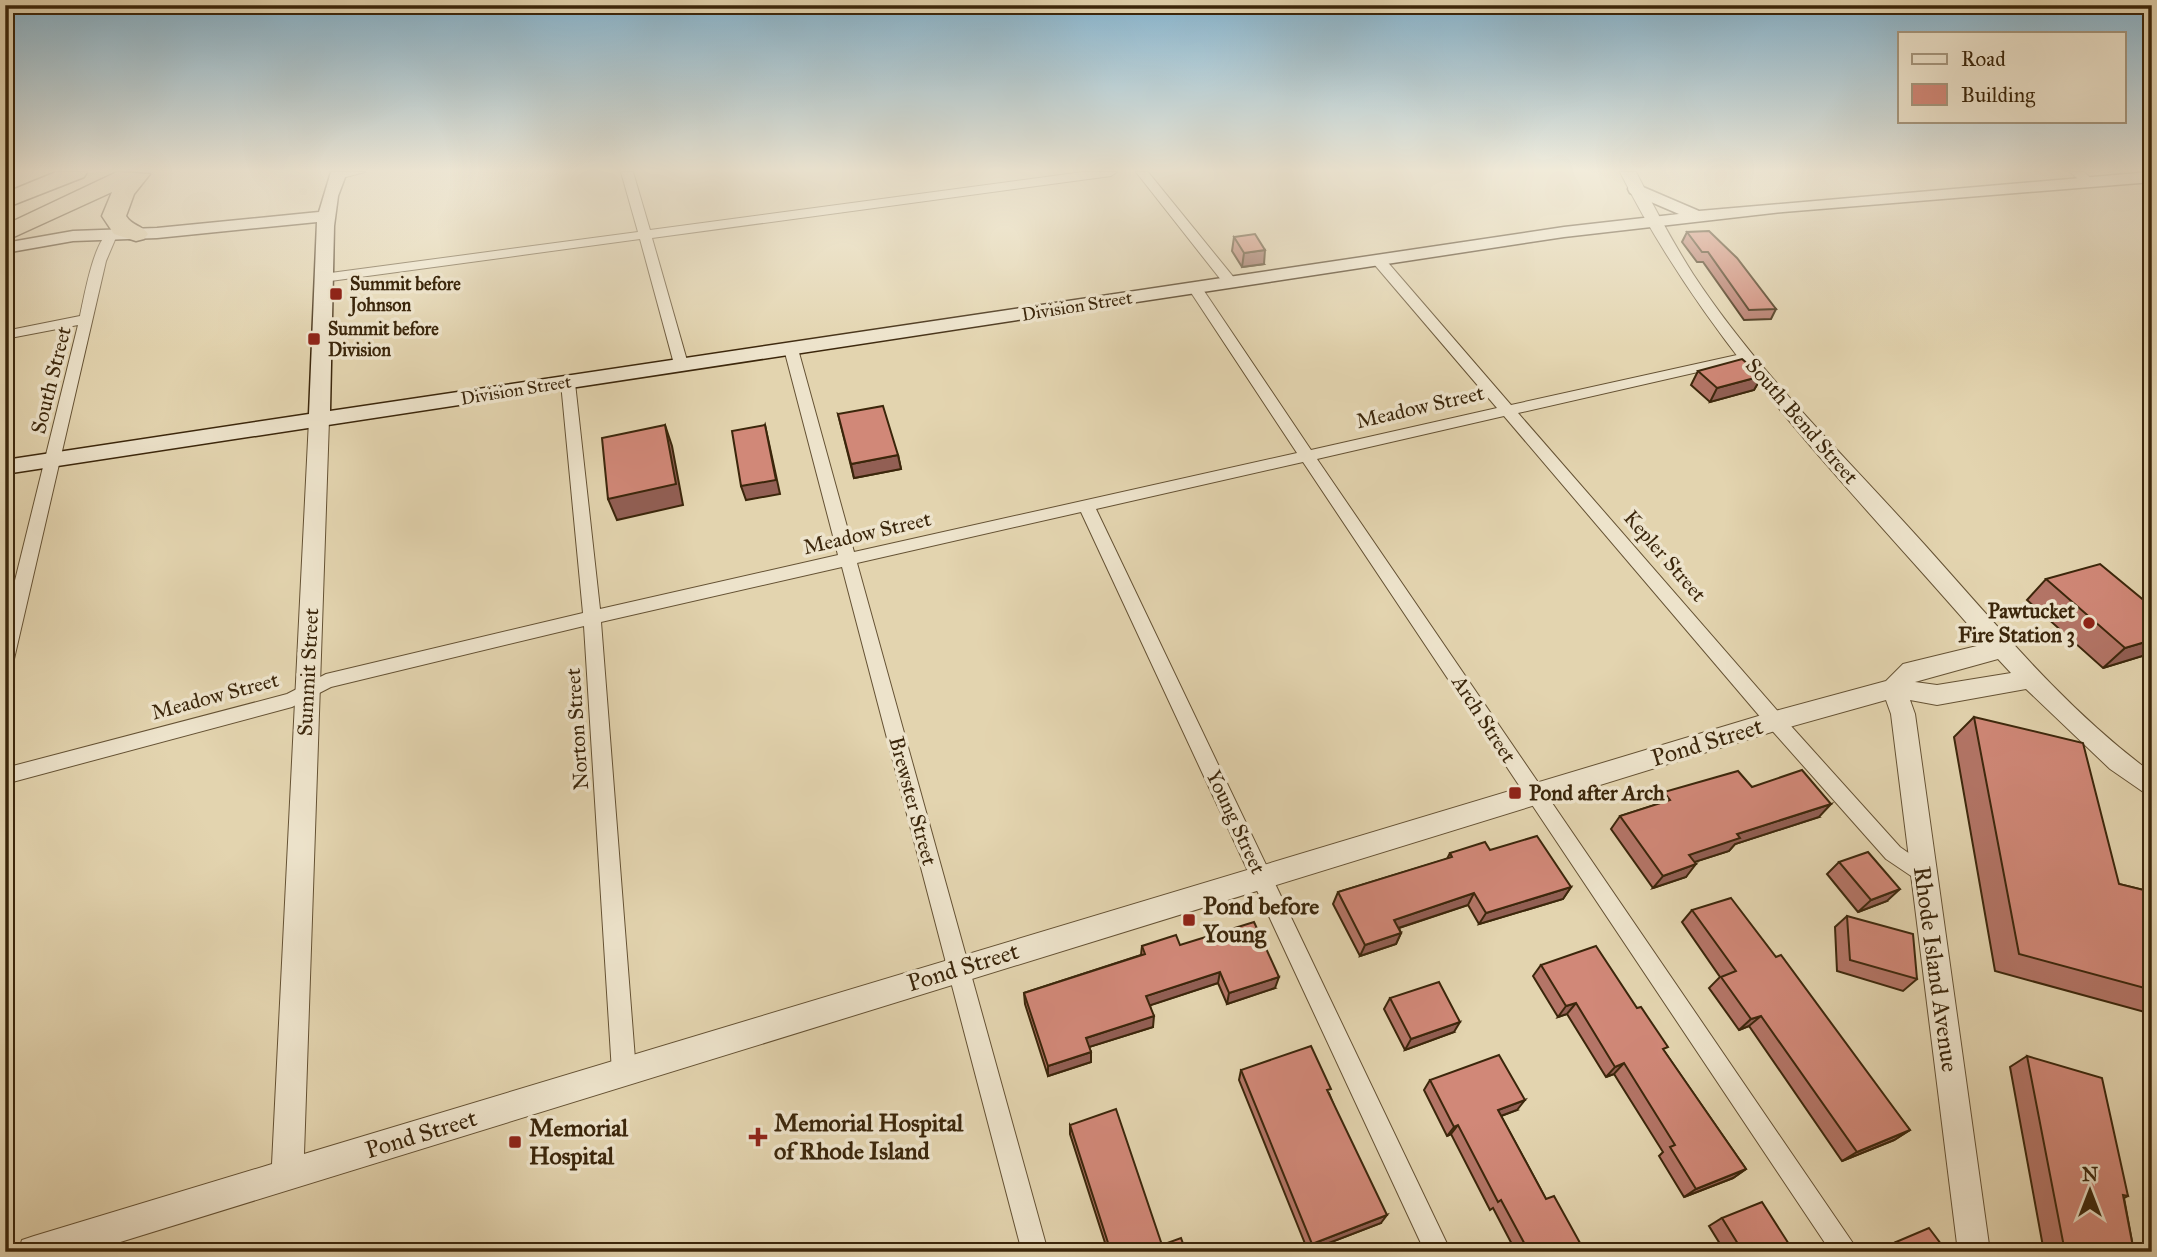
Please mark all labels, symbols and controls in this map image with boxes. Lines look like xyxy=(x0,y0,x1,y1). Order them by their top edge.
legend xyxy=(1898,32,2126,122)
text: Road xyxy=(1961,46,2006,72)
text: Building xyxy=(1961,82,2035,108)
place label: Summit before Johnson xyxy=(348,273,461,317)
marker: Summit before Johnson xyxy=(328,286,344,302)
street label: Division Street xyxy=(1020,286,1134,326)
place label: Summit before Division xyxy=(328,318,439,361)
street label: South Street xyxy=(25,323,77,436)
marker: Summit before Division xyxy=(306,331,322,347)
street label: South Bend Street xyxy=(1740,353,1864,490)
street label: Division Street xyxy=(459,370,573,410)
street label: Meadow Street xyxy=(1353,380,1487,434)
street label: Kepler Street xyxy=(1618,505,1712,607)
street label: Meadow Street xyxy=(800,506,934,560)
place label: Pawtucket Fire Station 3 xyxy=(1958,598,2076,648)
street label: Summit Street xyxy=(292,607,324,737)
marker: Pawtucket Fire Station 3 xyxy=(2081,615,2097,631)
street label: Meadow Street xyxy=(149,666,282,725)
street label: Norton Street xyxy=(560,667,594,791)
street label: Arch Street xyxy=(1446,670,1522,768)
street label: Pond Street xyxy=(1647,711,1767,773)
street label: Brewster Street xyxy=(883,734,943,869)
street label: Young Street xyxy=(1201,766,1272,879)
place label: Pond after Arch xyxy=(1529,780,1665,806)
marker: Pond after Arch xyxy=(1507,785,1523,801)
street label: Rhode Island Avenue xyxy=(1907,864,1965,1074)
place label: Pond before Young xyxy=(1202,891,1319,949)
marker: Pond before Young xyxy=(1181,912,1197,928)
street label: Pond Street xyxy=(903,936,1023,998)
street label: Pond Street xyxy=(361,1103,481,1165)
place label: Memorial Hospital of Rhode Island xyxy=(774,1108,964,1166)
place label: Memorial Hospital xyxy=(529,1113,629,1171)
marker: Memorial Hospital of Rhode Island xyxy=(748,1127,768,1147)
marker: Memorial Hospital xyxy=(507,1134,523,1150)
north arrow xyxy=(2056,1156,2126,1226)
text: N xyxy=(2082,1163,2098,1186)

